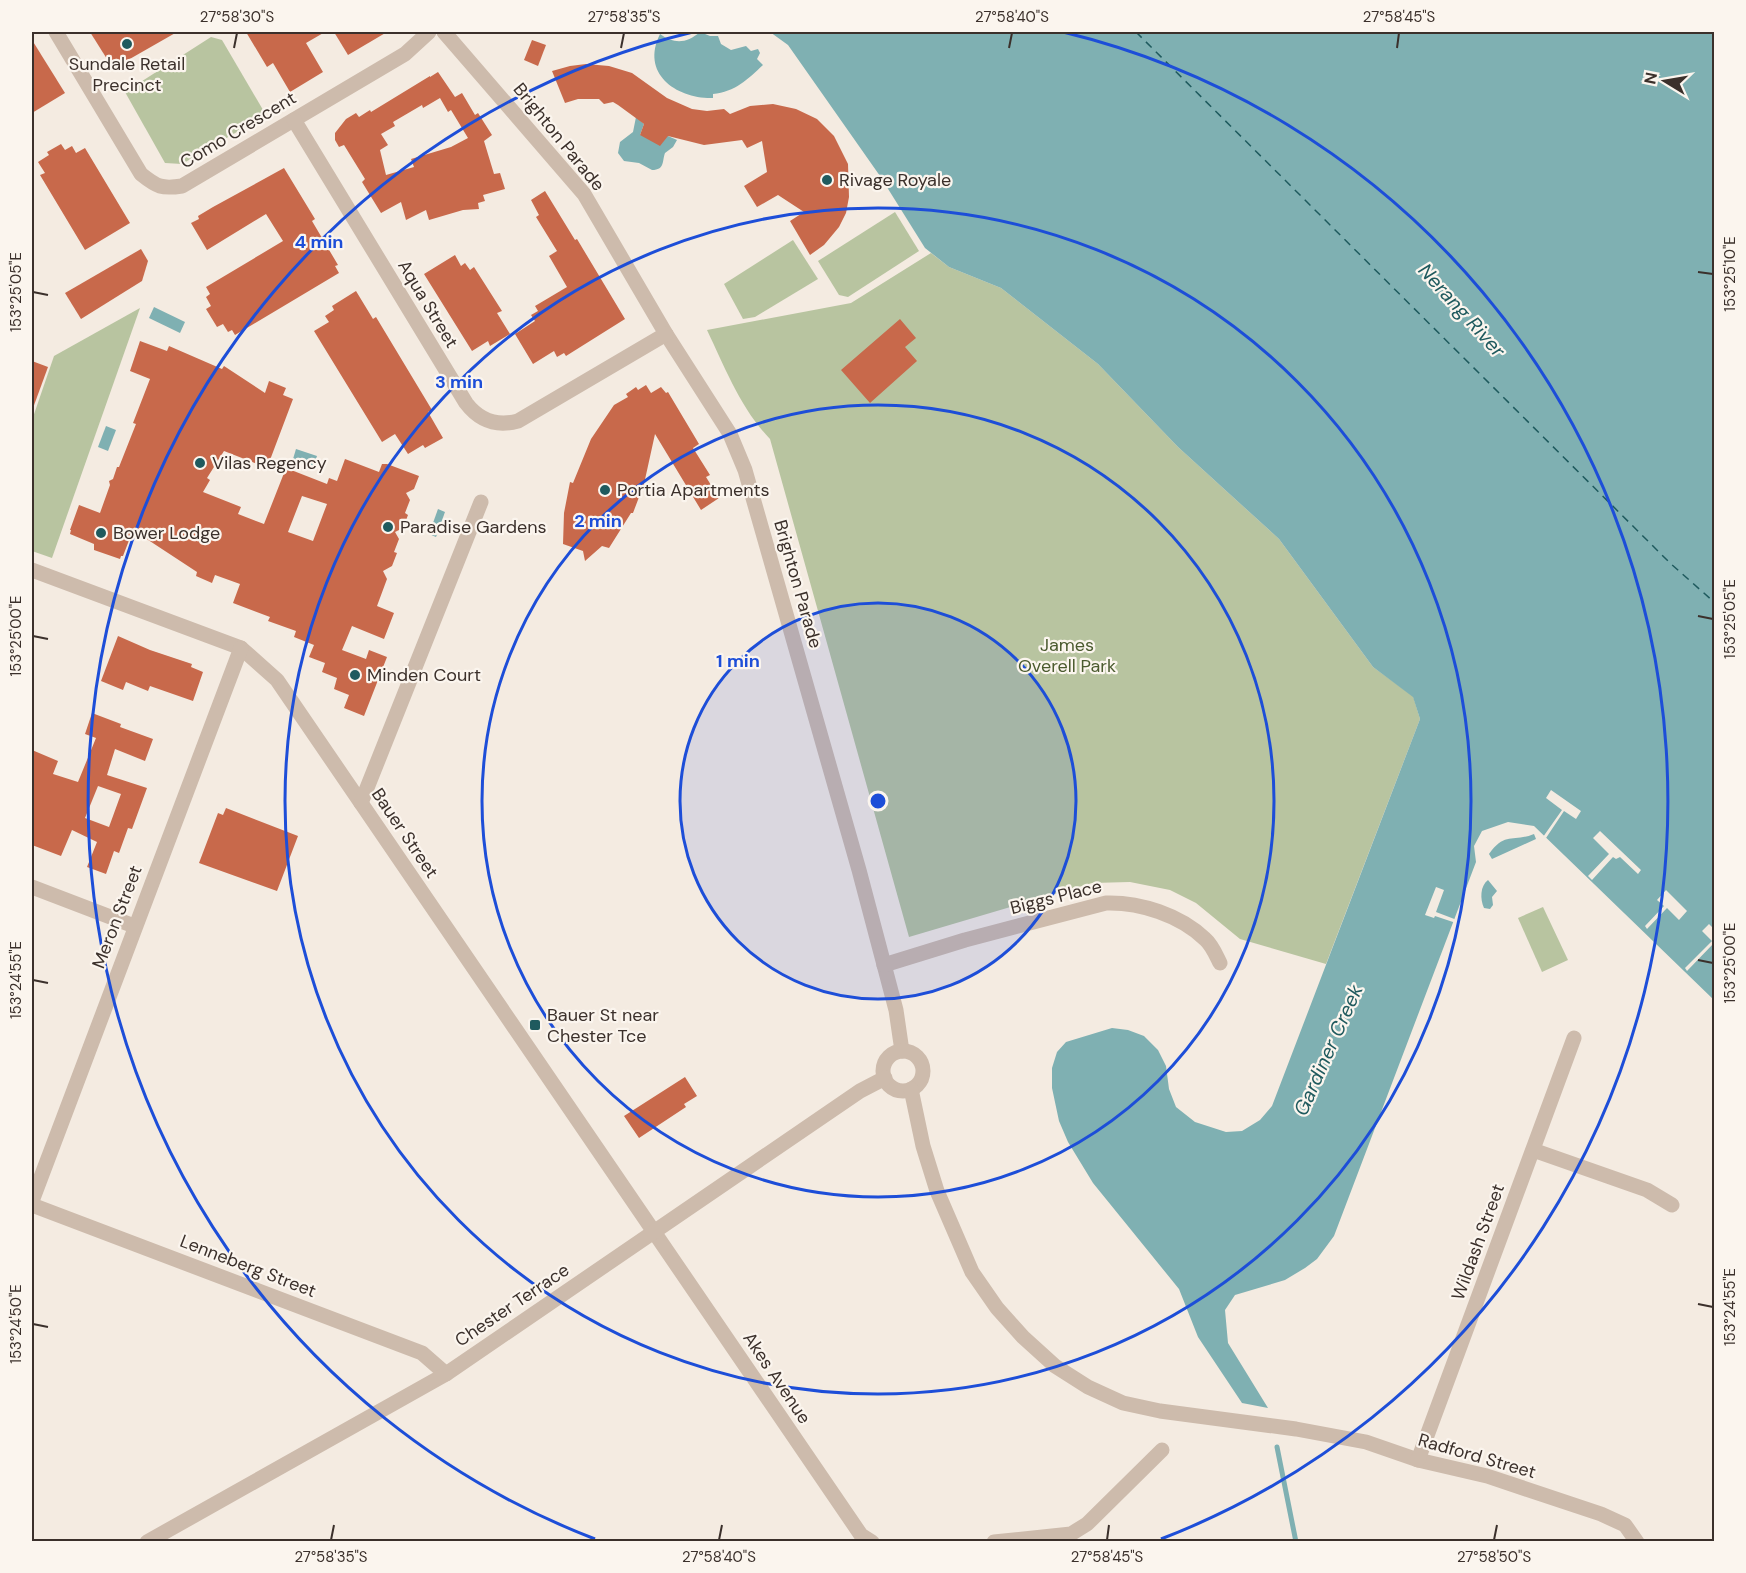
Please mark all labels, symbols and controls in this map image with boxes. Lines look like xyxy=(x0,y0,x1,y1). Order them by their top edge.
text: 27°58'30"S xyxy=(200,7,274,27)
text: 27°58'35"S xyxy=(587,7,661,27)
text: 27°58'40"S xyxy=(975,7,1049,27)
text: 27°58'45"S xyxy=(1363,7,1436,27)
marker: Sundale Retail Precinct xyxy=(120,37,134,51)
north arrow xyxy=(1635,51,1695,111)
place label: Sundale Retail Precinct xyxy=(69,52,185,97)
text: N xyxy=(1639,71,1662,86)
street label: Brighton Parade xyxy=(508,78,610,196)
street label: Como Crescent xyxy=(175,86,301,174)
place label: Rivage Royale xyxy=(839,168,951,192)
marker: Rivage Royale xyxy=(820,173,834,187)
text: 4 min xyxy=(295,230,343,254)
text: 153°25'10"E xyxy=(1720,236,1740,312)
text: 153°25'05"E xyxy=(6,252,26,332)
street label: Aqua Street xyxy=(392,256,464,352)
water label: Nerang River xyxy=(1413,257,1511,363)
text: 3 min xyxy=(435,370,483,394)
place label: Vilas Regency xyxy=(212,451,327,475)
marker: Vilas Regency xyxy=(193,456,207,470)
place label: Portia Apartments xyxy=(617,478,770,502)
marker: Portia Apartments xyxy=(598,483,612,497)
text: 2 min xyxy=(574,509,622,533)
place label: Paradise Gardens xyxy=(400,515,547,539)
street label: Brighton Parade xyxy=(768,517,828,651)
marker: Paradise Gardens xyxy=(381,520,395,534)
place label: Bower Lodge xyxy=(113,521,220,545)
marker: Bower Lodge xyxy=(94,526,108,540)
text: 153°25'05"E xyxy=(1720,579,1740,659)
text: 153°25'00"E xyxy=(6,595,26,677)
park label: James Overell Park xyxy=(1018,633,1116,678)
text: 1 min xyxy=(716,649,760,673)
place label: Minden Court xyxy=(367,663,481,687)
marker: Minden Court xyxy=(348,668,362,682)
street label: Bauer Street xyxy=(366,783,444,883)
centre of rings xyxy=(868,791,888,811)
street label: Meron Street xyxy=(86,862,148,972)
street label: Biggs Place xyxy=(1008,874,1104,920)
text: 153°25'00"E xyxy=(1720,922,1740,1004)
text: 153°24'55"E xyxy=(6,941,26,1019)
water label: Gardiner Creek xyxy=(1287,980,1369,1120)
place label: Bauer St near Chester Tce xyxy=(547,1003,659,1048)
marker: Bauer St near Chester Tce xyxy=(528,1018,542,1032)
street label: Wildash Street xyxy=(1446,1181,1510,1303)
street label: Lenneberg Street xyxy=(176,1229,320,1303)
street label: Chester Terrace xyxy=(450,1258,574,1352)
text: 153°24'55"E xyxy=(1720,1268,1740,1346)
text: 153°24'50"E xyxy=(6,1284,26,1364)
street label: Akes Avenue xyxy=(738,1328,816,1428)
street label: Radford Street xyxy=(1415,1428,1539,1484)
text: 27°58'35"S xyxy=(294,1547,368,1567)
text: 27°58'40"S xyxy=(682,1547,756,1567)
text: 27°58'45"S xyxy=(1071,1547,1144,1567)
text: 27°58'50"S xyxy=(1457,1547,1531,1567)

